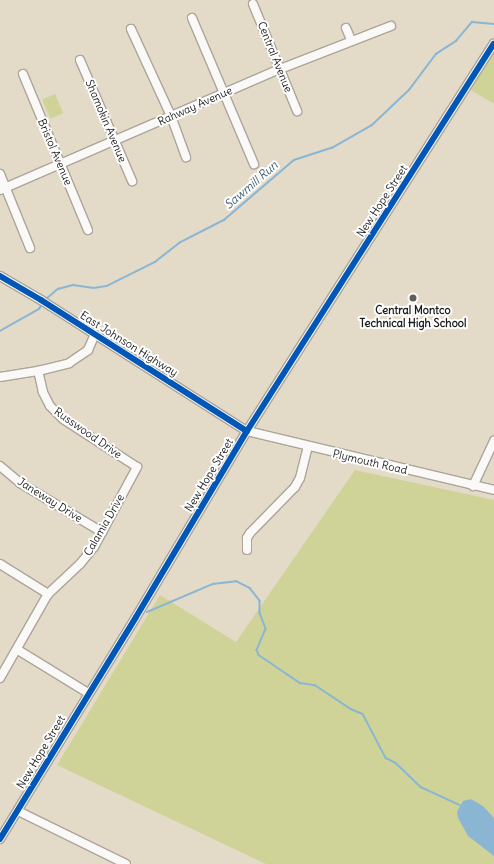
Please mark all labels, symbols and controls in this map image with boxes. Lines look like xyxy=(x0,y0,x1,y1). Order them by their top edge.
street label: Central Avenue xyxy=(255,20,295,94)
street label: Shamokin Avenue xyxy=(83,78,129,164)
street label: Rahway Avenue xyxy=(156,84,234,128)
street label: Bristol Avenue xyxy=(35,117,75,187)
water label: Sawmill Run xyxy=(221,158,281,212)
street label: New Hope Street xyxy=(354,163,410,239)
marker: Central Montco Technical High School xyxy=(408,293,418,303)
place label: Central Montco Technical High School xyxy=(360,304,466,330)
street label: East Johnson Highway xyxy=(78,309,180,379)
street label: Russwood Drive xyxy=(52,405,124,461)
street label: New Hope Street xyxy=(182,436,236,514)
street label: Plymouth Road xyxy=(331,447,409,477)
street label: Janeway Drive xyxy=(15,475,85,525)
street label: Calamia Drive xyxy=(81,492,127,558)
street label: New Hope Street xyxy=(14,713,68,791)

